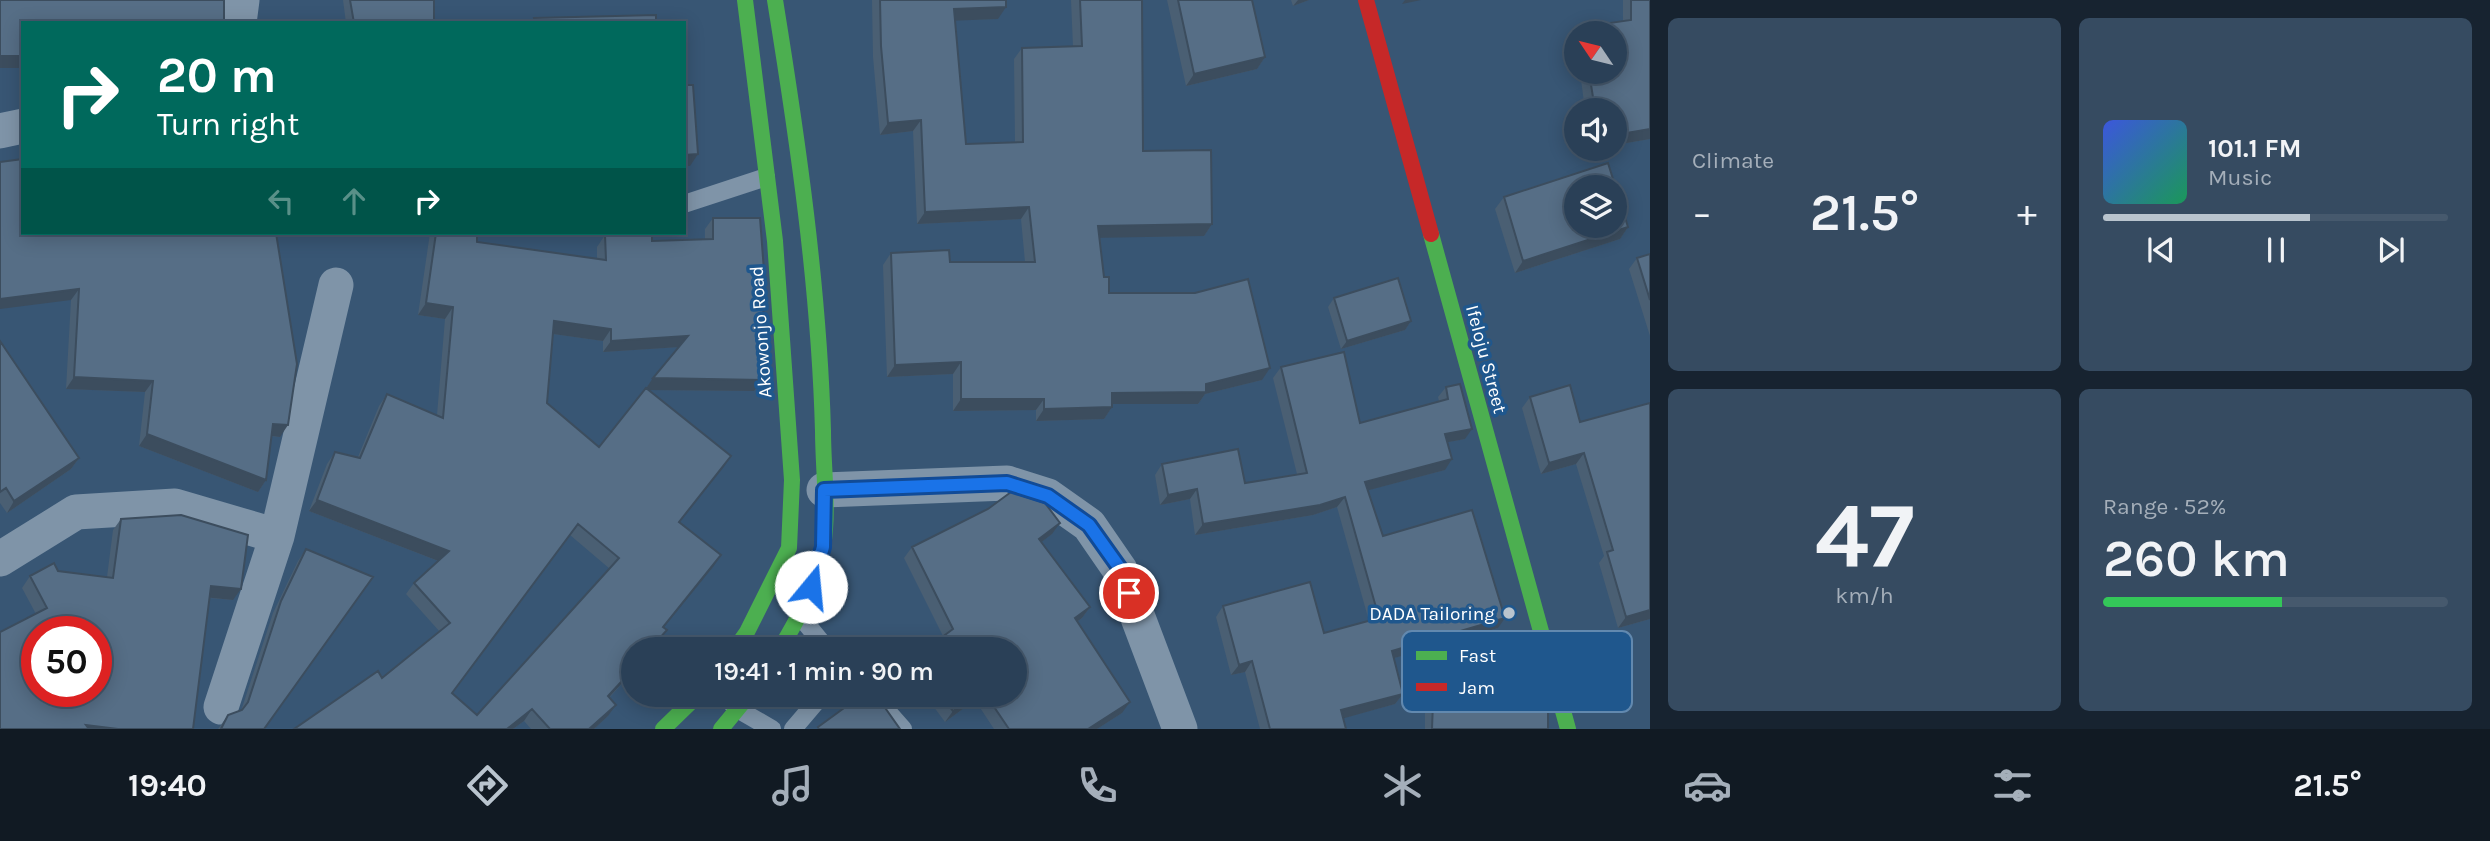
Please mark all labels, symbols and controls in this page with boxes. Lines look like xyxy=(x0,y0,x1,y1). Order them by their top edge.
north arrow xyxy=(1564,21,1628,84)
map controls xyxy=(1564,21,1627,238)
text: 20 m xyxy=(157,47,277,104)
icon: right xyxy=(42,49,133,140)
button: sound xyxy=(1564,98,1627,161)
text: Turn right xyxy=(157,106,299,143)
text: 101.1 FM xyxy=(2208,133,2301,164)
text: Climate xyxy=(1692,147,1774,174)
text: Music xyxy=(2208,164,2272,191)
button: layers xyxy=(1564,175,1627,238)
icon: left xyxy=(262,182,300,220)
icon: ahead xyxy=(335,182,373,220)
icon: right xyxy=(408,182,446,220)
text: 21.5° xyxy=(1810,182,1919,243)
text: − xyxy=(1692,191,1712,236)
text: + xyxy=(2017,191,2037,236)
icon: previous xyxy=(2142,231,2180,269)
icon: pause xyxy=(2257,231,2295,269)
icon: next xyxy=(2372,231,2410,269)
street label: Akowonjo Road xyxy=(745,265,777,399)
street label: Ifeloju Street xyxy=(1461,303,1511,416)
text: 47 xyxy=(1815,483,1914,589)
text: Range · 52% xyxy=(2103,493,2226,520)
text: 260 km xyxy=(2103,528,2290,589)
position arrow xyxy=(774,550,848,624)
pin xyxy=(1099,563,1159,623)
icon: arrive xyxy=(1110,574,1148,612)
text: km/h xyxy=(1835,582,1894,609)
place label: DADA Tailoring xyxy=(1369,603,1495,625)
marker: DADA Tailoring xyxy=(1501,605,1517,621)
speed limit sign: 50 xyxy=(21,616,112,707)
legend xyxy=(1402,631,1632,712)
text: Fast xyxy=(1459,645,1496,667)
text: 19:41 · 1 min · 90 m xyxy=(714,656,934,687)
text: Jam xyxy=(1459,677,1495,699)
icon: directions xyxy=(463,761,512,810)
icon: music xyxy=(768,761,817,810)
icon: phone xyxy=(1073,761,1122,810)
icon: climate xyxy=(1378,761,1427,810)
icon: car xyxy=(1683,761,1732,810)
icon: filters xyxy=(1988,761,2037,810)
text: 19:40 xyxy=(128,767,207,804)
text: 21.5° xyxy=(2293,767,2362,804)

